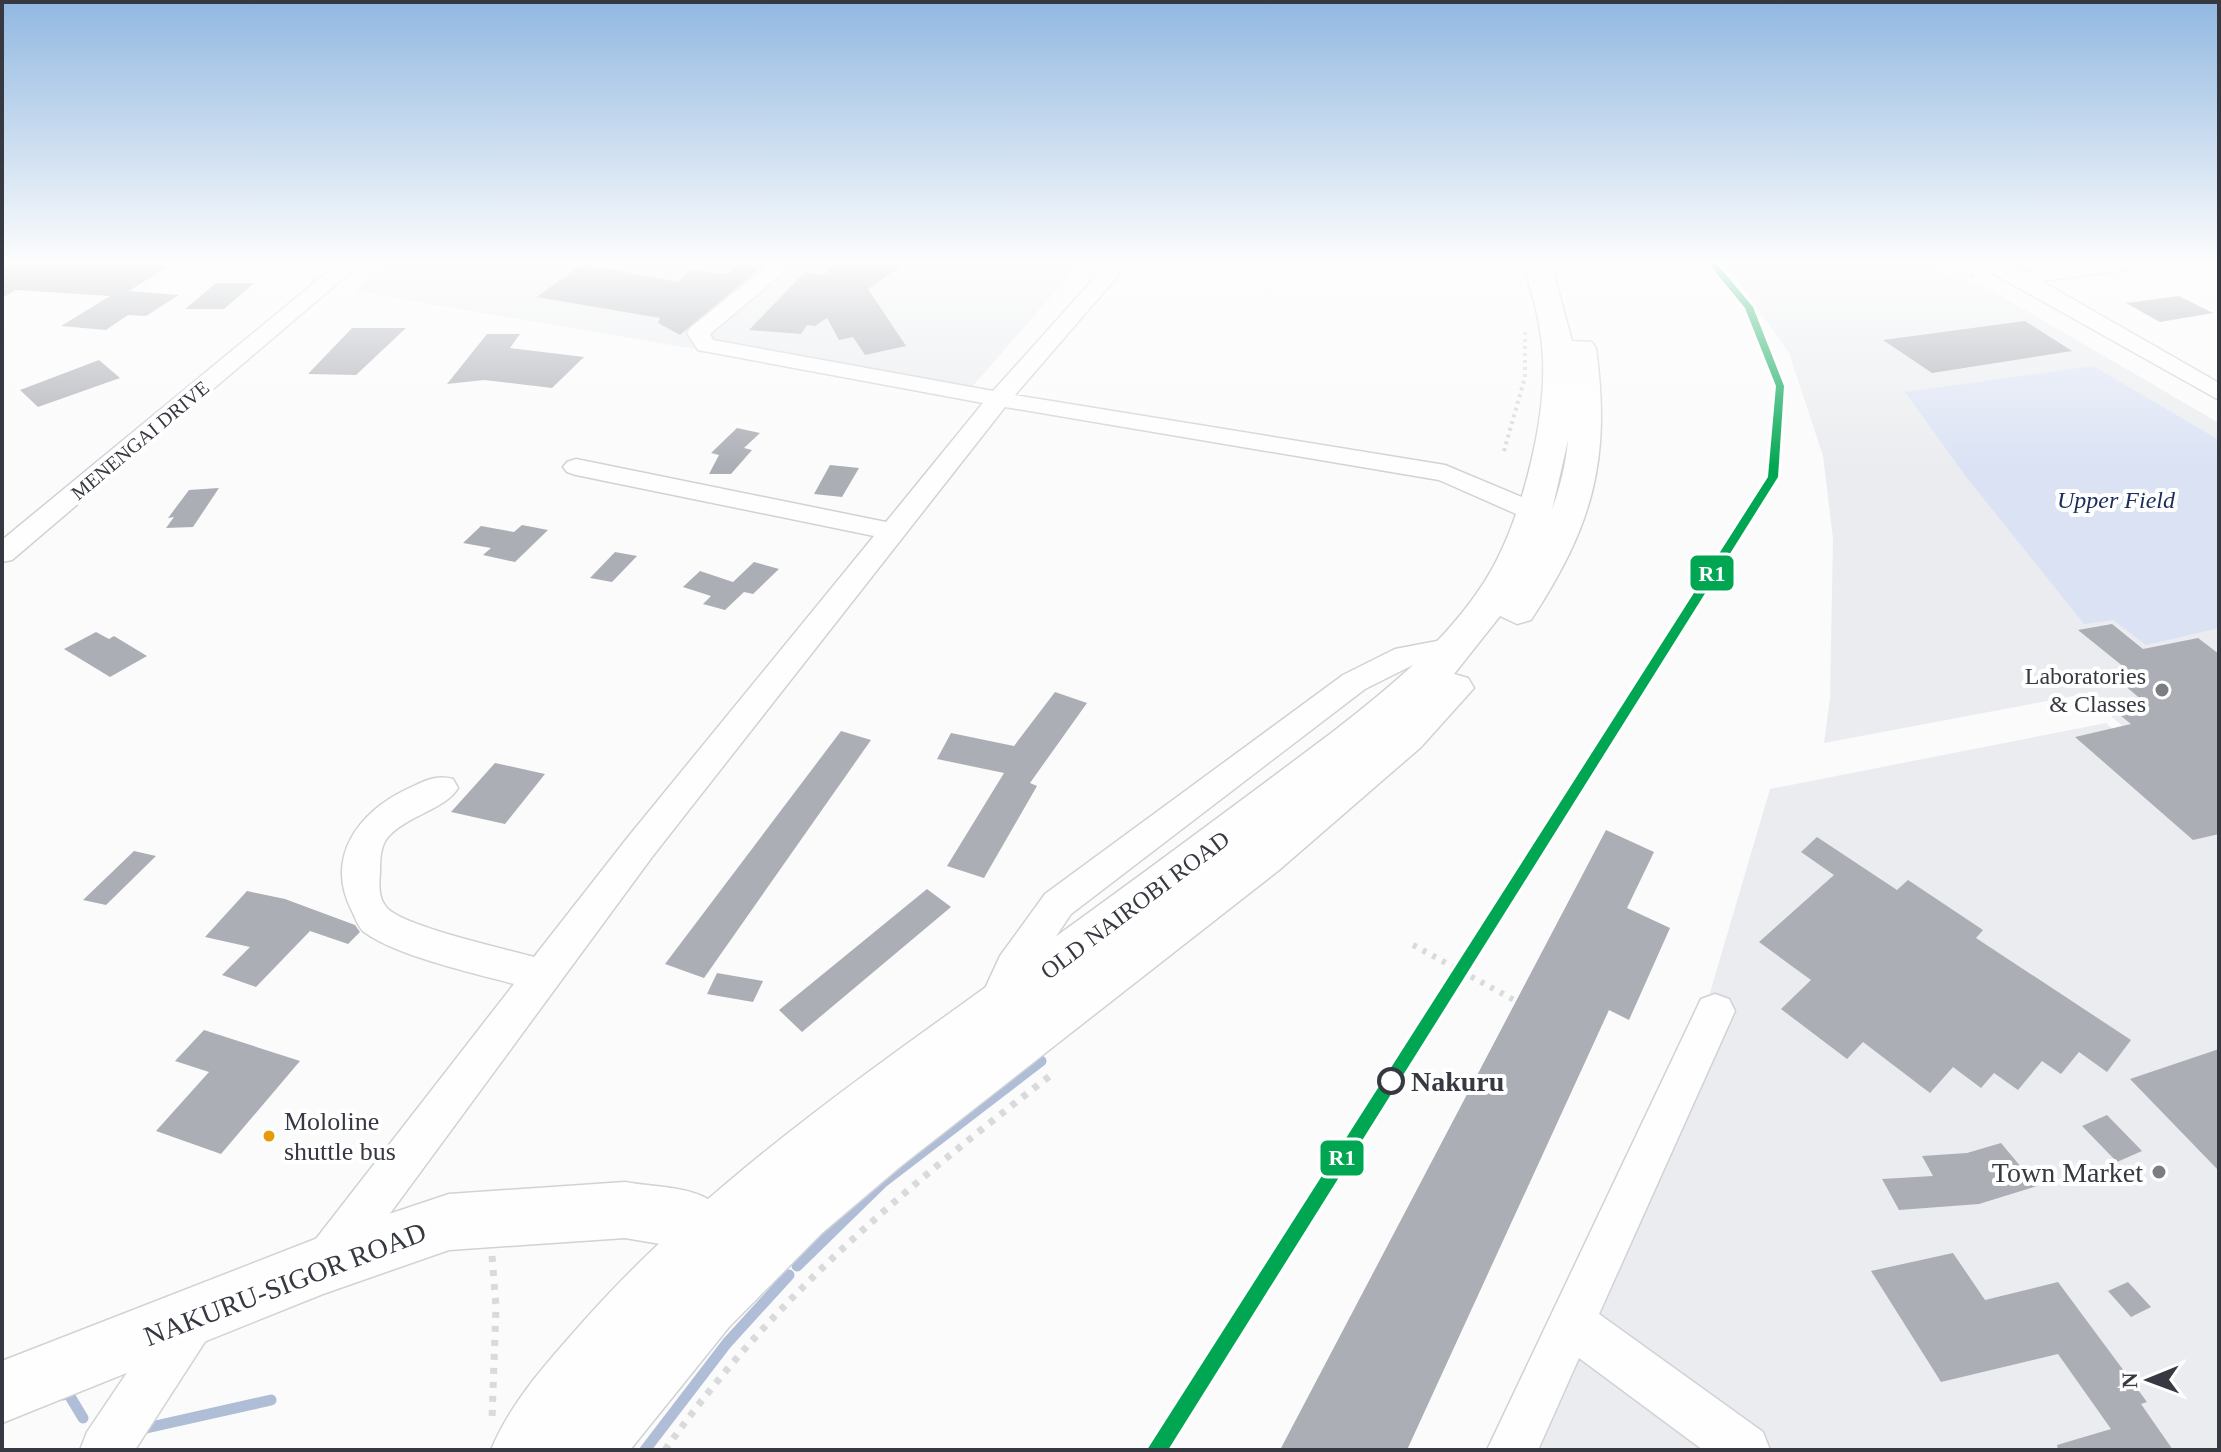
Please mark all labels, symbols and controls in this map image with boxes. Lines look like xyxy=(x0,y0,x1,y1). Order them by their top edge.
street label: MENENGAI DRIVE xyxy=(67,376,213,504)
park label: Upper Field xyxy=(2057,487,2176,513)
line badge: R1 xyxy=(1689,554,1735,592)
text: R1 xyxy=(1699,561,1725,586)
place label: Laboratories & Classes xyxy=(2025,663,2146,717)
marker: Laboratories & Classes xyxy=(2153,681,2171,699)
street label: OLD NAIROBI ROAD xyxy=(1036,826,1234,984)
place label: Nakuru xyxy=(1411,1066,1504,1097)
marker: Nakuru xyxy=(1378,1068,1404,1094)
place label: Mololine shuttle bus xyxy=(284,1107,396,1166)
marker: Mololine shuttle bus xyxy=(261,1128,277,1144)
line badge: R1 xyxy=(1319,1139,1365,1177)
text: R1 xyxy=(1329,1145,1355,1170)
place label: Town Market xyxy=(1992,1157,2143,1188)
marker: Town Market xyxy=(2150,1163,2168,1181)
street label: NAKURU-SIGOR ROAD xyxy=(140,1216,430,1352)
north arrow xyxy=(2109,1340,2189,1420)
text: N xyxy=(2117,1372,2142,1389)

